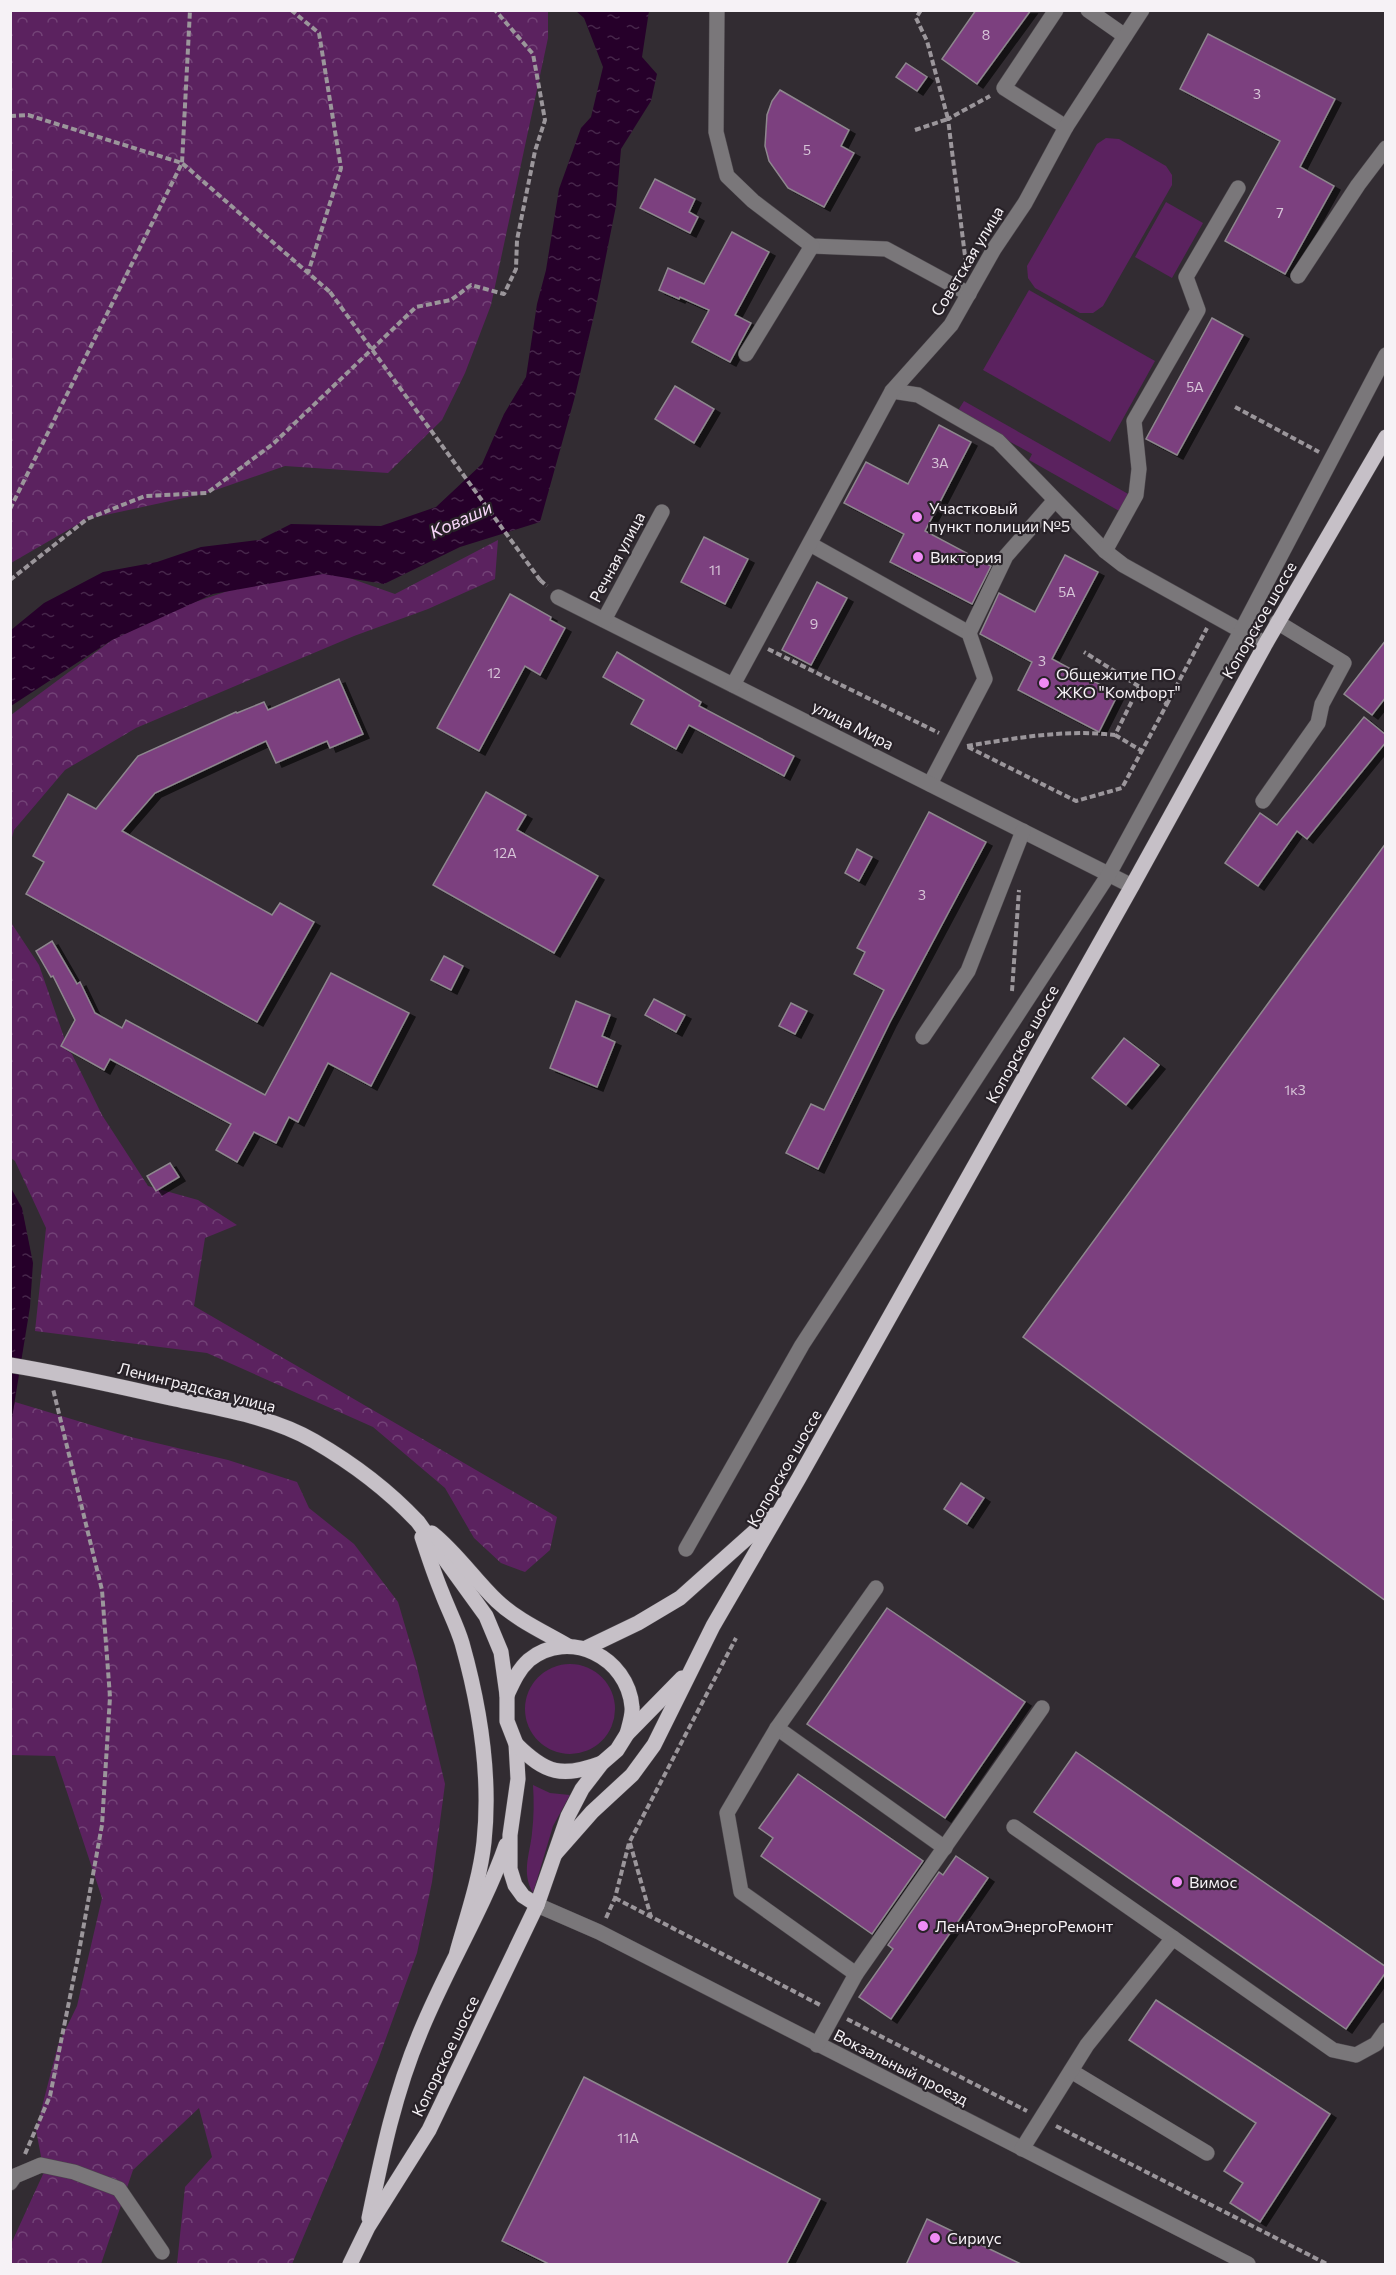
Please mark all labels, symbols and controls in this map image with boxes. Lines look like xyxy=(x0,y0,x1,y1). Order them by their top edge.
house number: 8 xyxy=(982,26,990,43)
house number: 3 xyxy=(1253,85,1261,102)
house number: 5 xyxy=(803,141,811,158)
street label: Советская улица xyxy=(926,202,1007,319)
house number: 7 xyxy=(1276,204,1284,221)
house number: 5А xyxy=(1186,378,1204,395)
house number: 3А xyxy=(931,454,949,471)
water label: Коваши xyxy=(426,496,495,543)
place label: Участковый пункт полиции №5 xyxy=(929,498,1070,535)
street label: Речная улица xyxy=(585,508,648,605)
marker: Участковый пункт полиции №5 xyxy=(910,510,924,524)
place label: Виктория xyxy=(930,547,1002,566)
marker: Виктория xyxy=(911,550,925,564)
street label: Копорское шоссе xyxy=(1217,558,1300,682)
house number: 11 xyxy=(709,561,721,578)
house number: 5А xyxy=(1058,583,1076,600)
house number: 9 xyxy=(810,615,818,632)
house number: 3 xyxy=(1038,652,1046,669)
house number: 12 xyxy=(487,664,501,681)
place label: Общежитие ПО ЖКО "Комфорт" xyxy=(1056,664,1181,701)
marker: Общежитие ПО ЖКО "Комфорт" xyxy=(1037,676,1051,690)
street label: улица Мира xyxy=(809,696,897,753)
house number: 12А xyxy=(493,844,517,861)
house number: 3 xyxy=(918,886,926,903)
street label: Копорское шоссе xyxy=(981,981,1062,1106)
house number: 1к3 xyxy=(1284,1081,1306,1098)
street label: Ленинградская улица xyxy=(116,1358,278,1415)
street label: Копорское шоссе xyxy=(742,1406,825,1530)
place label: Вимос xyxy=(1189,1872,1237,1891)
marker: Вимос xyxy=(1170,1875,1184,1889)
place label: ЛенАтомЭнергоРемонт xyxy=(935,1916,1114,1935)
marker: ЛенАтомЭнергоРемонт xyxy=(916,1919,930,1933)
street label: Копорское шоссе xyxy=(407,1992,482,2119)
street label: Вокзальный проезд xyxy=(831,2024,972,2109)
house number: 11А xyxy=(617,2129,639,2146)
place label: Сириус xyxy=(947,2228,1002,2247)
marker: Сириус xyxy=(928,2231,942,2245)

